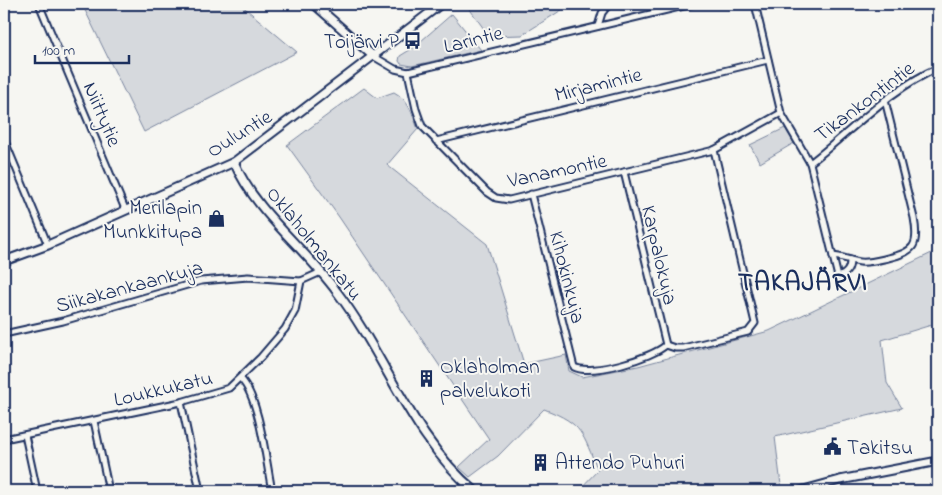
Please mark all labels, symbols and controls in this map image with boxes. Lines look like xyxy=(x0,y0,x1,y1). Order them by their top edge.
street label: Larintie xyxy=(441,19,507,63)
place label: Toijärvi P xyxy=(324,28,399,58)
bus stop icon: Toijärvi P xyxy=(403,31,423,51)
scale bar xyxy=(35,32,129,64)
text: 100 m xyxy=(42,40,75,62)
street label: Tikankontintie xyxy=(809,55,922,150)
street label: Mirjamintie xyxy=(552,60,646,111)
street label: Niittytie xyxy=(72,78,128,153)
street label: Ouluntie xyxy=(202,103,279,166)
street label: Vanamontie xyxy=(504,147,610,197)
street label: Oklaholmankatu xyxy=(258,181,369,308)
place label: Merilapin Munkkitupa xyxy=(103,194,202,248)
street label: Karpalokuja xyxy=(632,203,684,308)
shop icon: Merilapin Munkkitupa xyxy=(206,209,226,229)
street label: Kihokinkuja xyxy=(540,228,592,327)
street label: Siikakankaankuja xyxy=(53,254,207,322)
district label: TAKAJÄRVI xyxy=(738,265,868,303)
place label: Oklaholman palvelukoti xyxy=(440,353,540,407)
street label: Loukkukatu xyxy=(111,364,216,416)
building icon: Oklaholman palvelukoti xyxy=(416,368,436,388)
place label: Takitsu xyxy=(847,434,913,464)
public building icon: Takitsu xyxy=(823,437,843,457)
place label: Attendo Puhuri xyxy=(555,449,685,479)
building icon: Attendo Puhuri xyxy=(531,452,551,472)

